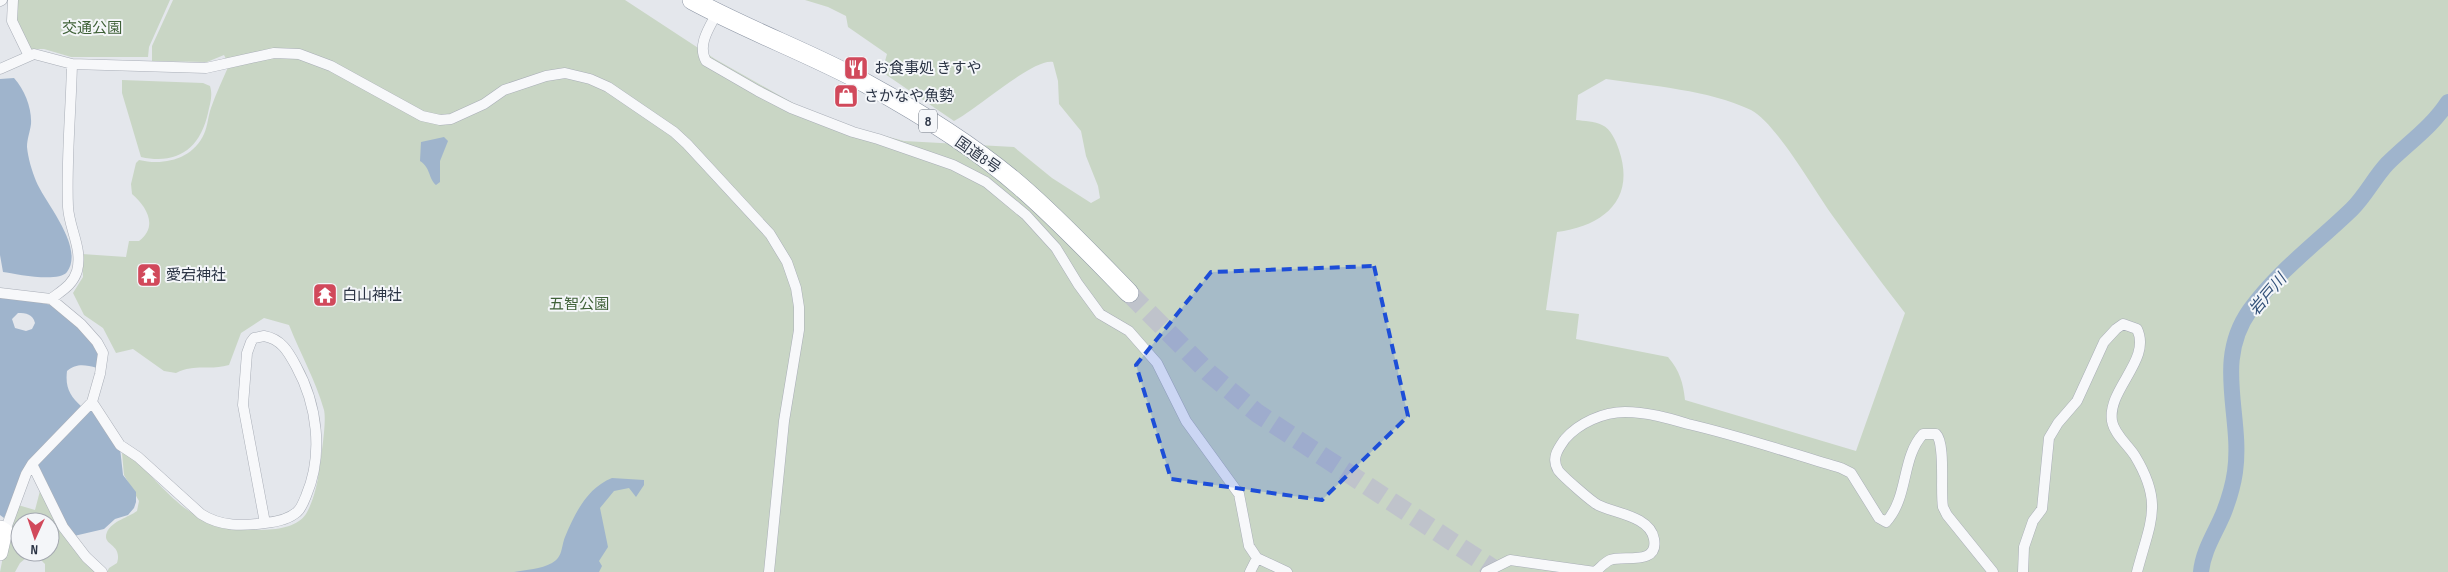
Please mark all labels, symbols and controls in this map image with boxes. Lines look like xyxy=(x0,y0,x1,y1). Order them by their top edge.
park label: 交通公園 xyxy=(62,19,122,38)
restaurant icon: お食事処 きすや xyxy=(843,55,869,81)
place label: お食事処 きすや xyxy=(874,59,981,78)
shop icon: さかなや魚勢 xyxy=(833,83,859,109)
place label: さかなや魚勢 xyxy=(864,87,954,106)
road number: 8 xyxy=(919,110,937,132)
street label: 国道8号 xyxy=(951,133,1004,178)
temple icon: 愛宕神社 xyxy=(136,262,162,288)
place label: 愛宕神社 xyxy=(166,266,226,285)
water label: 岩戸川 xyxy=(2245,269,2292,319)
temple icon: 白山神社 xyxy=(312,282,338,308)
place label: 白山神社 xyxy=(342,286,402,305)
park label: 五智公園 xyxy=(549,295,609,314)
north arrow xyxy=(10,512,60,562)
text: N xyxy=(30,541,39,558)

